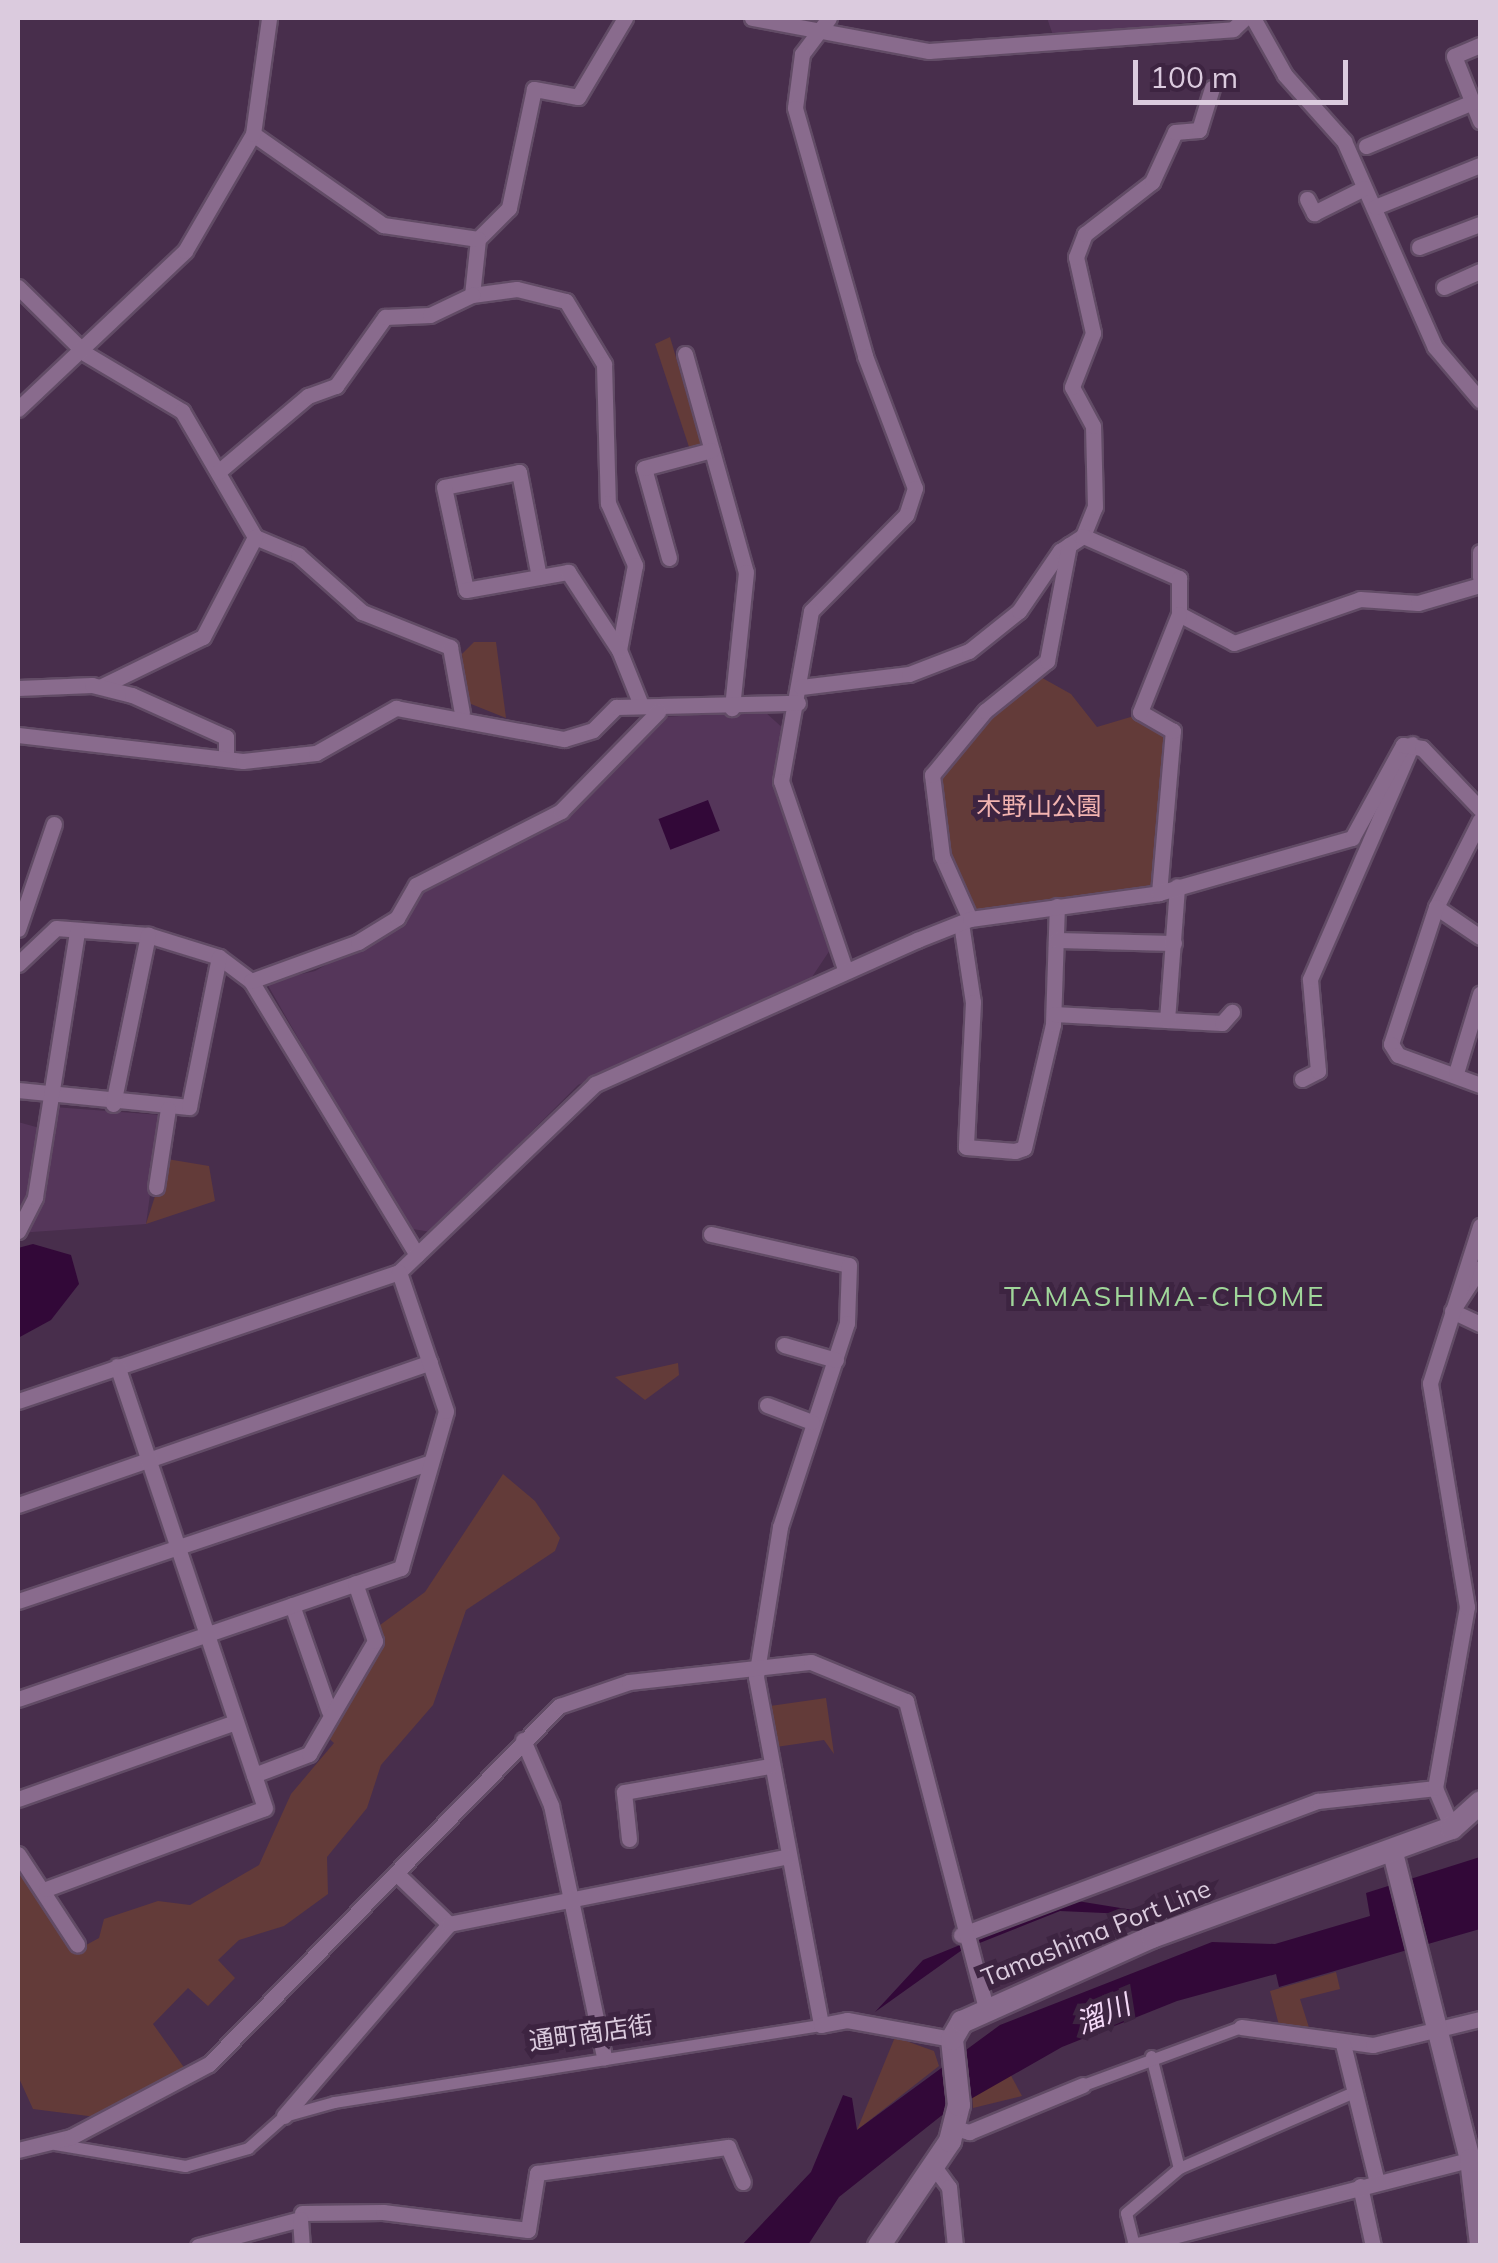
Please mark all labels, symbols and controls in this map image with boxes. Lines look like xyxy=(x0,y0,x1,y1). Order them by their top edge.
scale bar xyxy=(1138,40,1353,102)
text: 100 m xyxy=(1150,58,1238,96)
park label: 木野山公園 xyxy=(977,791,1101,821)
district label: TAMASHIMA-CHOME xyxy=(1004,1279,1326,1313)
street label: Tamashima Port Line xyxy=(977,1873,1215,1993)
water label: 溜川 xyxy=(1071,1988,1135,2040)
street label: 通町商店街 xyxy=(527,2009,655,2057)

